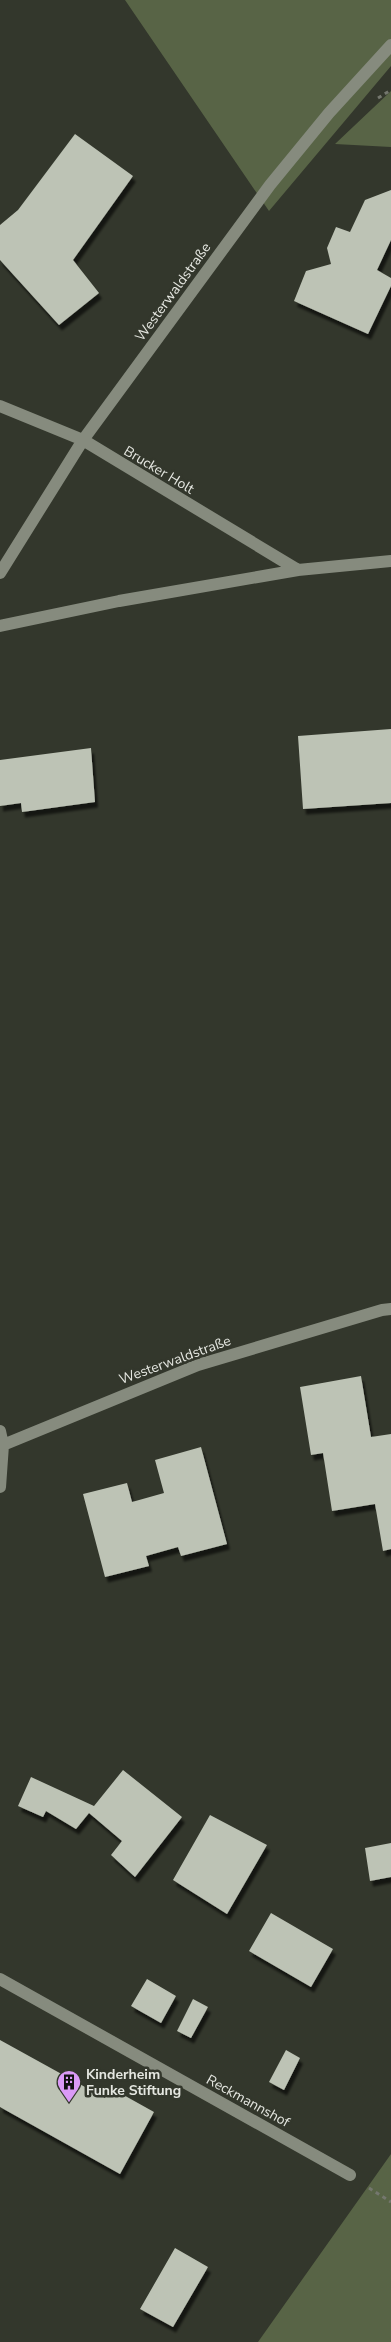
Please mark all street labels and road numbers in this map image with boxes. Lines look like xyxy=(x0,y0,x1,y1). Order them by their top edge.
street label: Westerwaldstraße xyxy=(131,239,215,345)
street label: Brucker Holt xyxy=(120,441,198,499)
street label: Westerwaldstraße xyxy=(116,1331,234,1389)
street label: Reckmannshof xyxy=(203,2070,293,2132)

